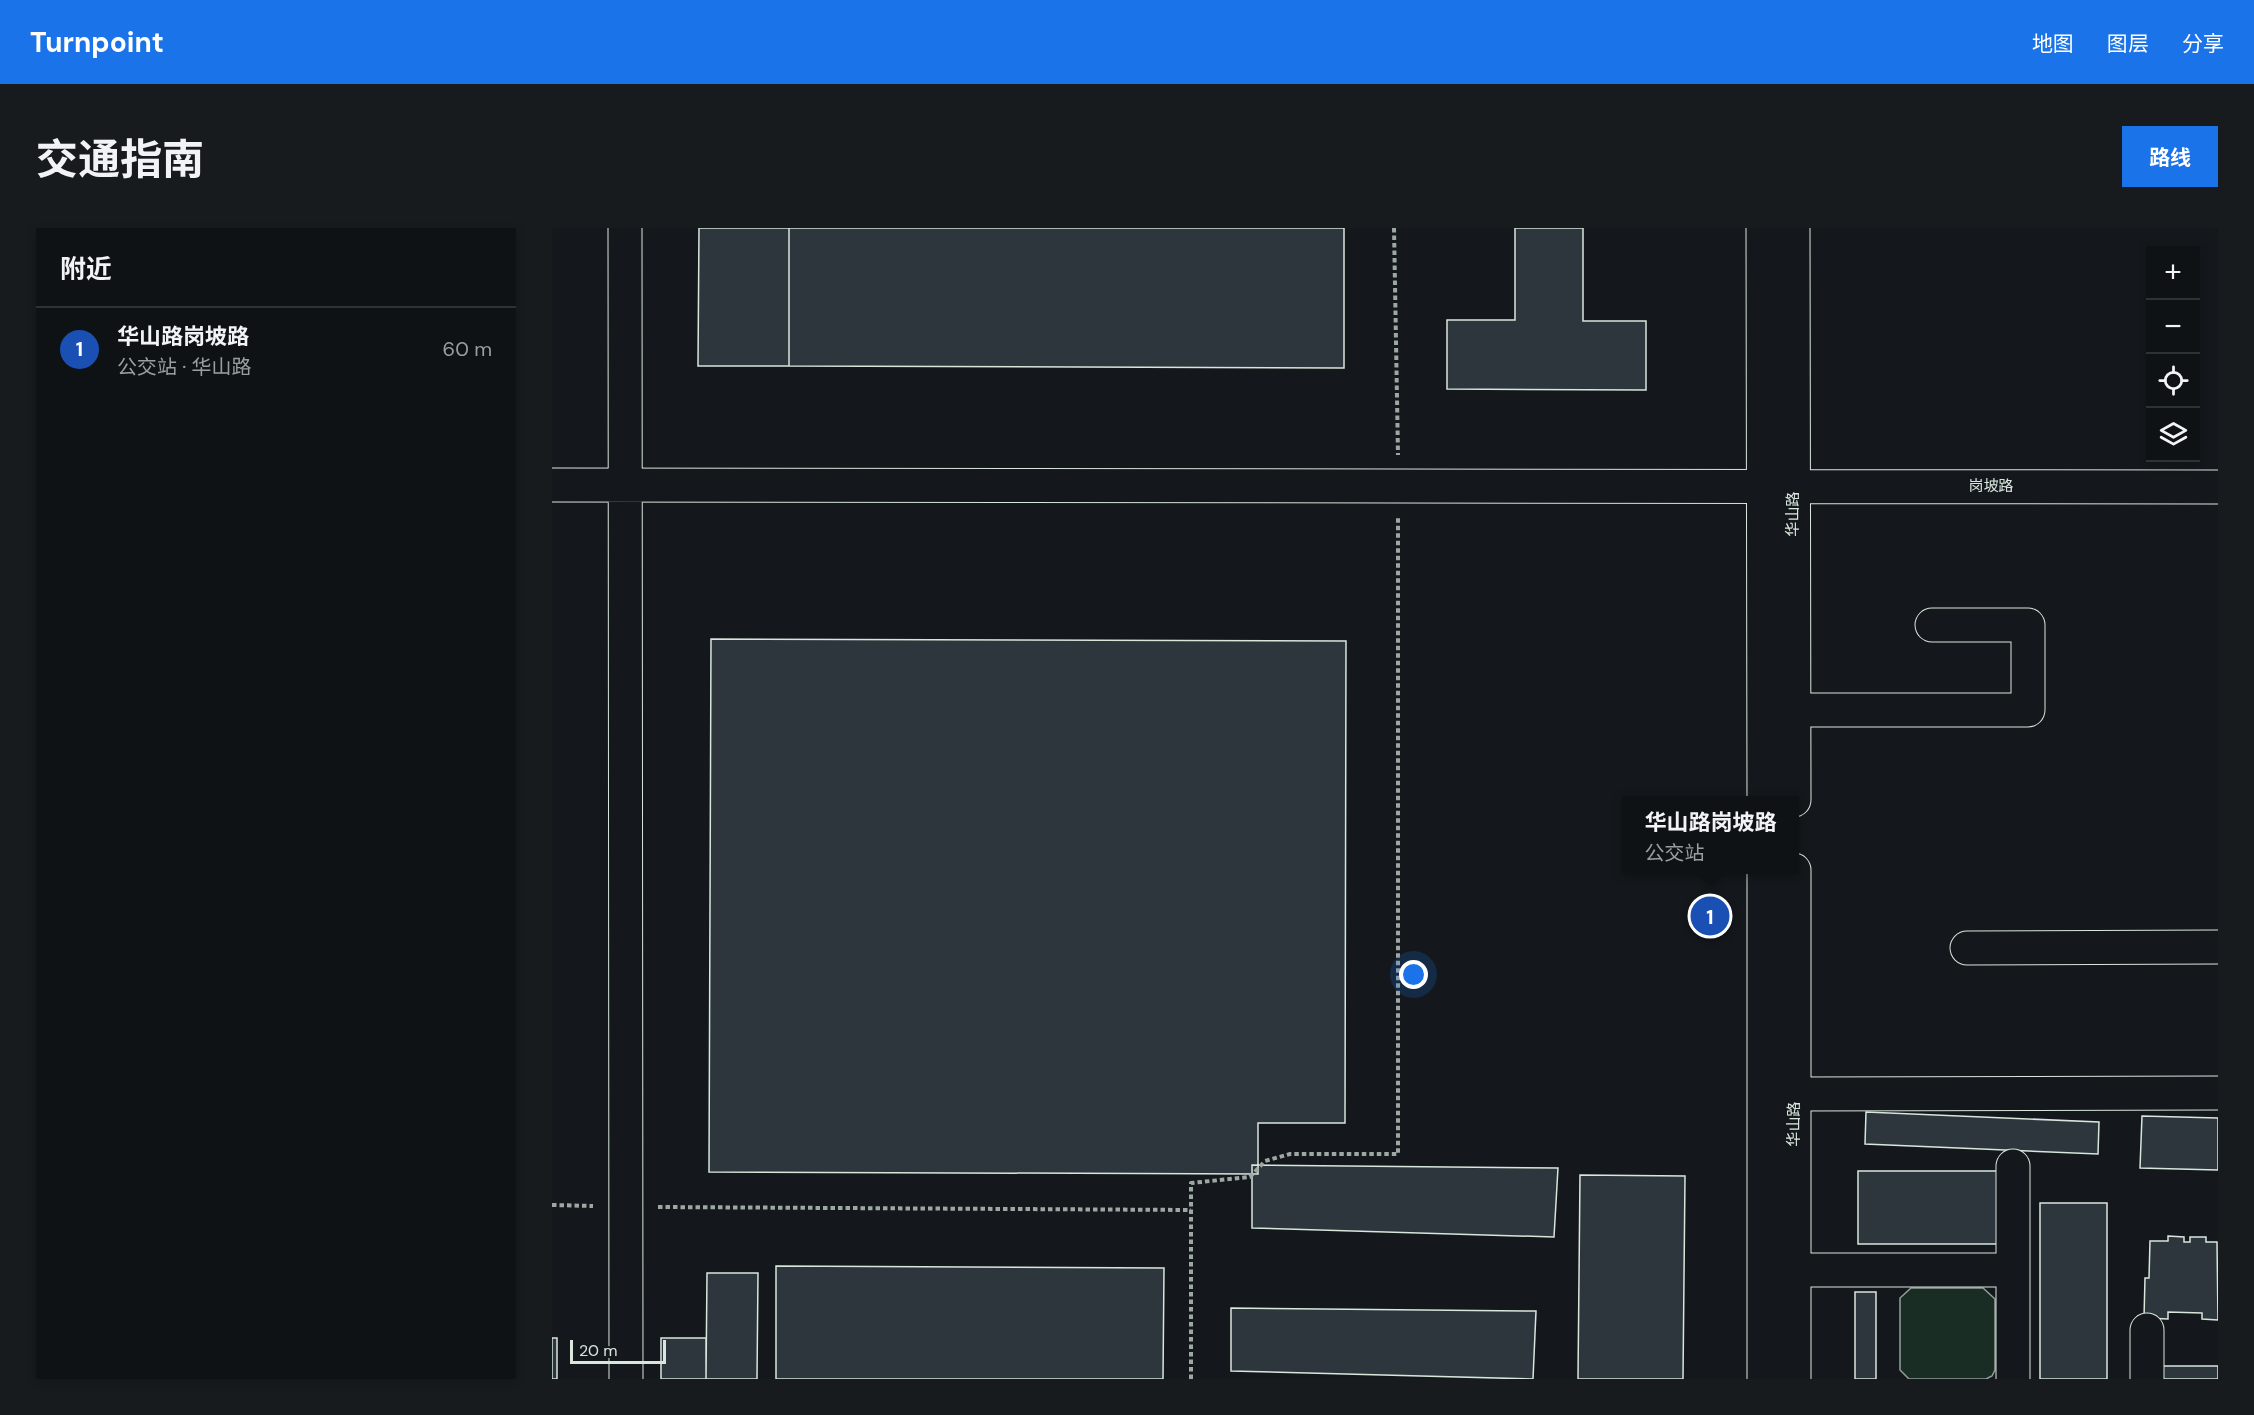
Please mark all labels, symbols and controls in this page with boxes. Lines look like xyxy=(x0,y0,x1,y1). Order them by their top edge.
text: Turnpoint xyxy=(30,24,164,61)
text: 地图 xyxy=(2032,30,2074,58)
text: 图层 xyxy=(2107,30,2149,58)
text: 分享 xyxy=(2182,30,2224,58)
button: 路线 xyxy=(2122,126,2218,187)
text: 交通指南 xyxy=(36,132,204,187)
map controls xyxy=(2146,246,2200,462)
button: + xyxy=(2146,246,2200,300)
text: 附近 xyxy=(60,252,112,286)
button: − xyxy=(2146,300,2200,354)
text: 华山路岗坡路 xyxy=(117,322,249,351)
text: 1 xyxy=(76,336,83,362)
text: 60 m xyxy=(443,336,492,362)
text: 公交站 · 华山路 xyxy=(117,354,252,380)
button: locate xyxy=(2146,354,2200,408)
button: layers xyxy=(2146,408,2200,462)
street label: 岗坡路 xyxy=(1968,476,2014,496)
street label: 华山路 xyxy=(1783,491,1803,537)
popup xyxy=(1622,796,1799,874)
text: 华山路岗坡路 xyxy=(1644,808,1777,837)
text: 公交站 xyxy=(1644,840,1704,866)
pin: 1 xyxy=(1690,894,1730,938)
your location xyxy=(1399,960,1428,989)
street label: 华山路 xyxy=(1784,1101,1804,1147)
scale bar xyxy=(570,1337,666,1364)
text: 20 m xyxy=(579,1340,618,1361)

